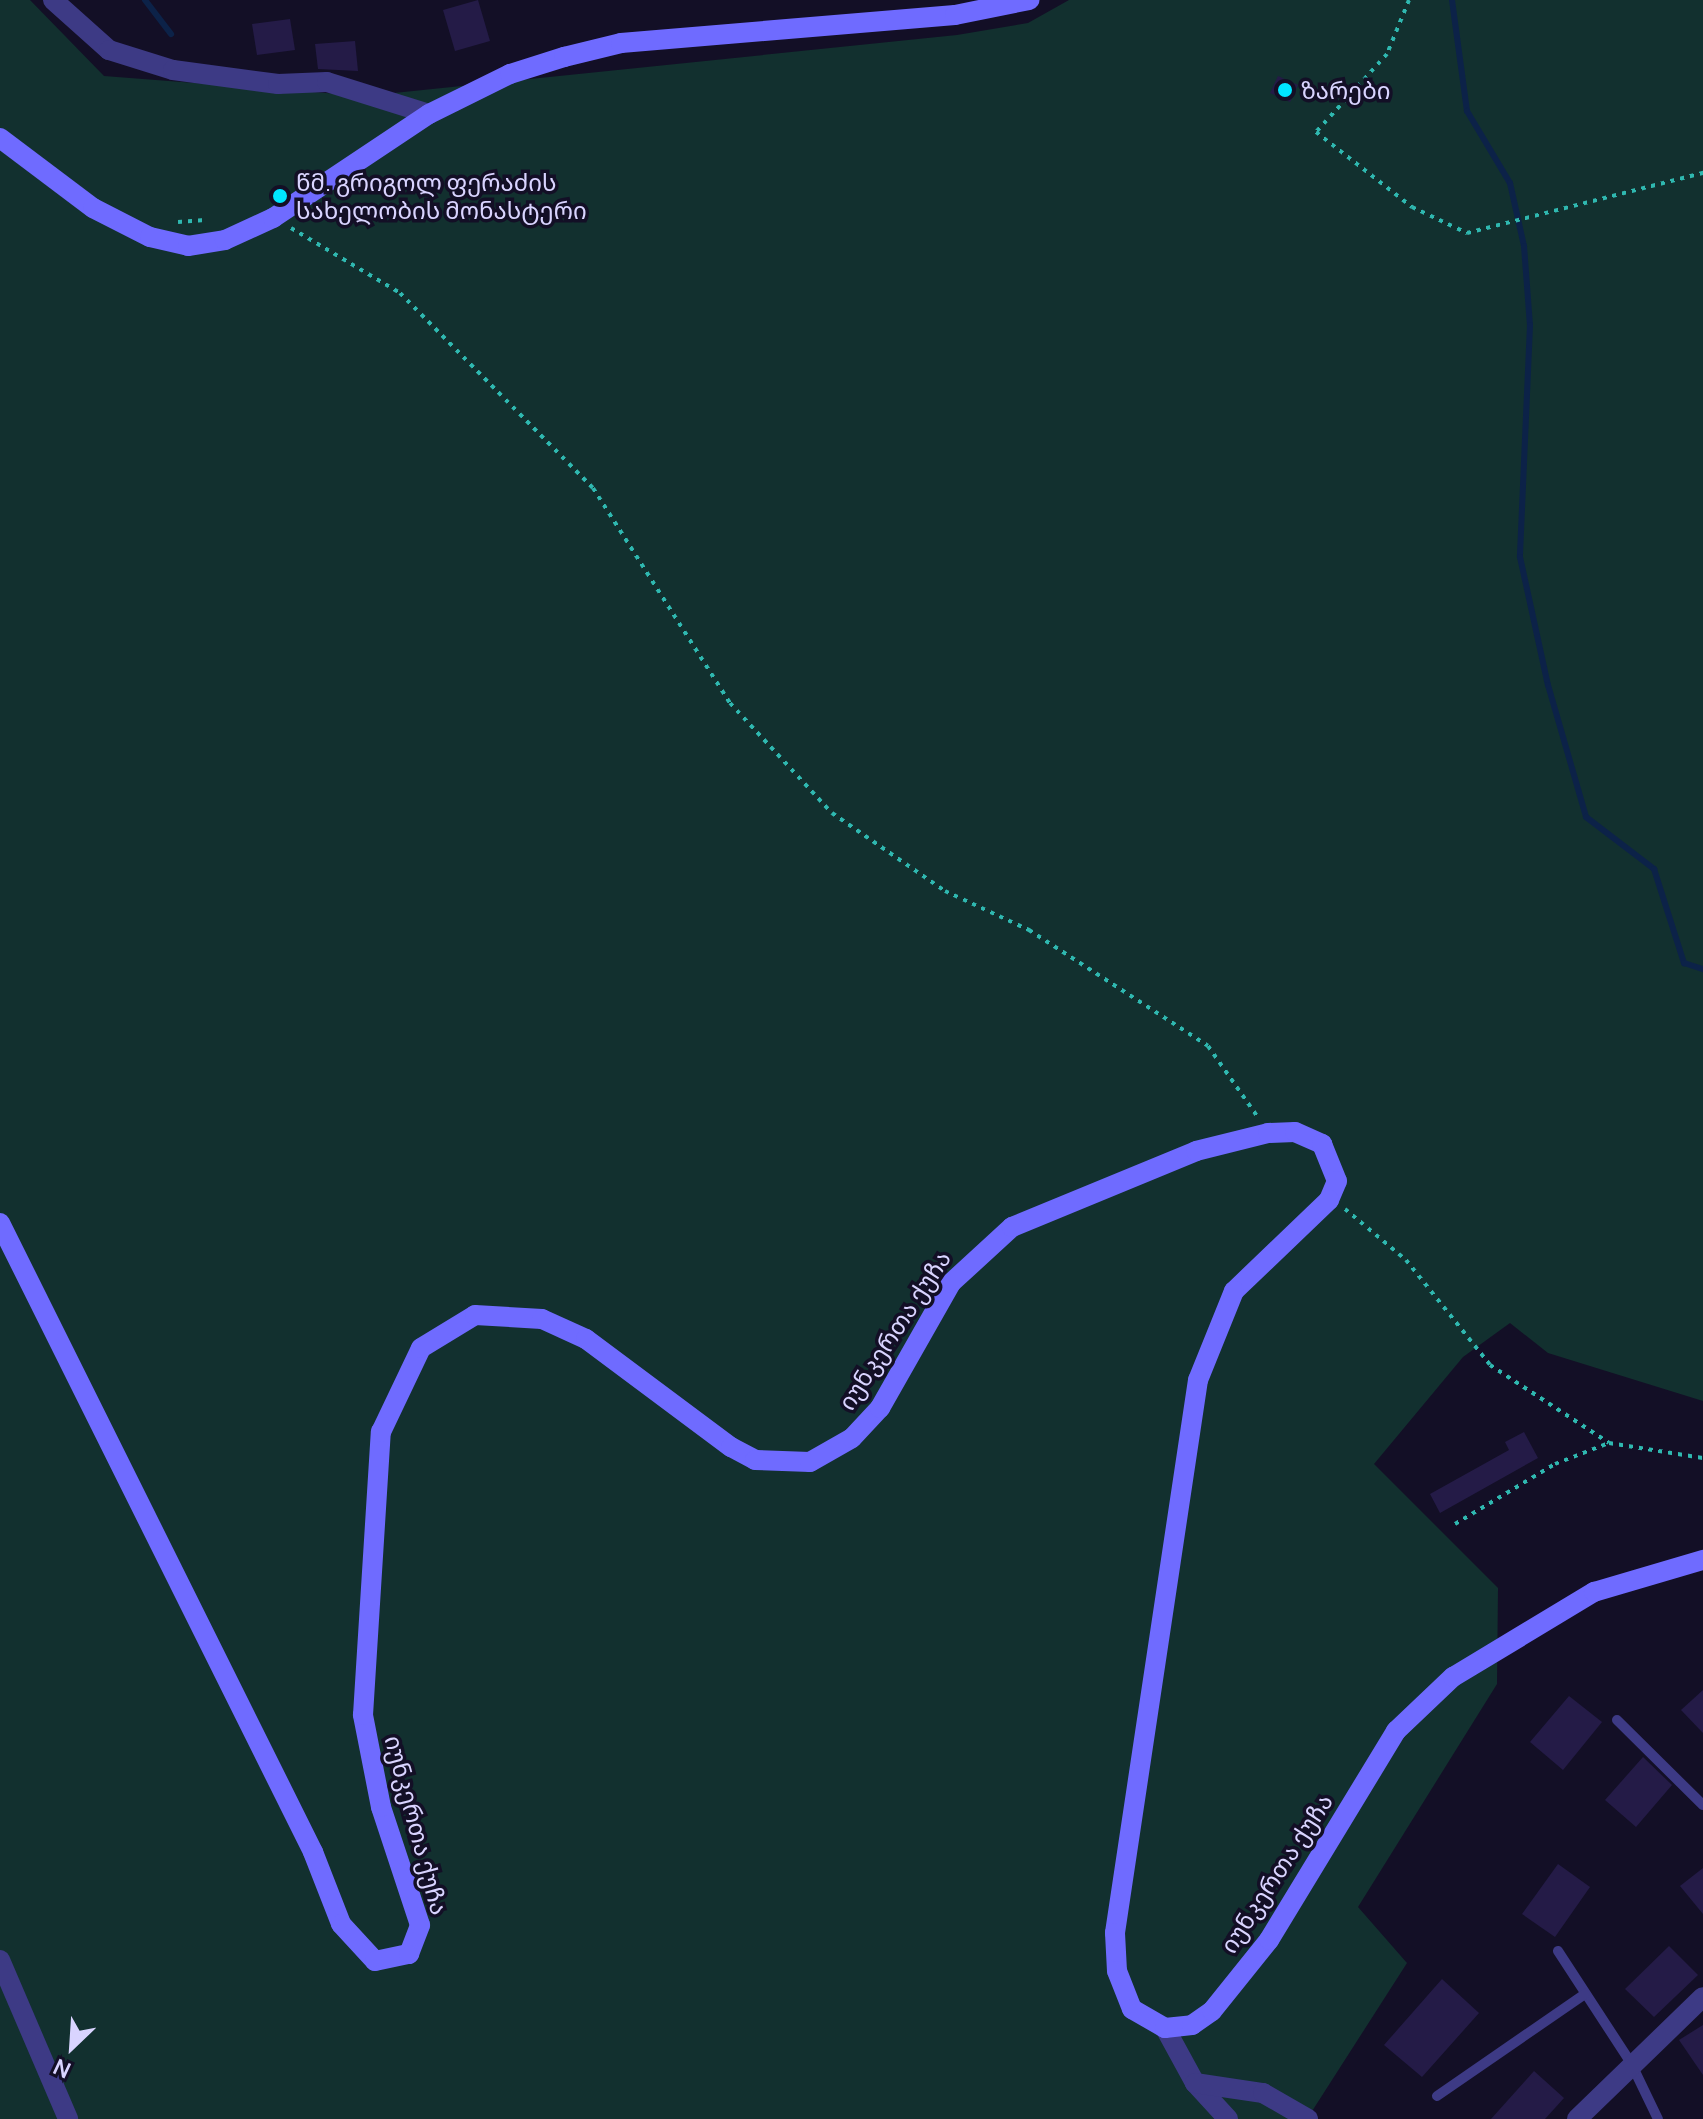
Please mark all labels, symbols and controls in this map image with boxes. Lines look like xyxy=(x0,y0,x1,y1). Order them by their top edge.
place label: ზარები xyxy=(1301,76,1390,104)
marker: ზარები xyxy=(1276,81,1294,99)
place label: წმ. გრიგოლ ფერაძის სახელობის მონასტერი xyxy=(296,168,587,224)
marker: წმ. გრიგოლ ფერაძის სახელობის მონასტერი xyxy=(271,187,289,205)
street label: იუნკერთა ქუჩა xyxy=(832,1245,956,1415)
street label: იუნკერთა ქუჩა xyxy=(379,1732,455,1918)
street label: იუნკერთა ქუჩა xyxy=(1214,1788,1338,1958)
north arrow xyxy=(32,2007,112,2087)
text: N xyxy=(48,2052,75,2086)

